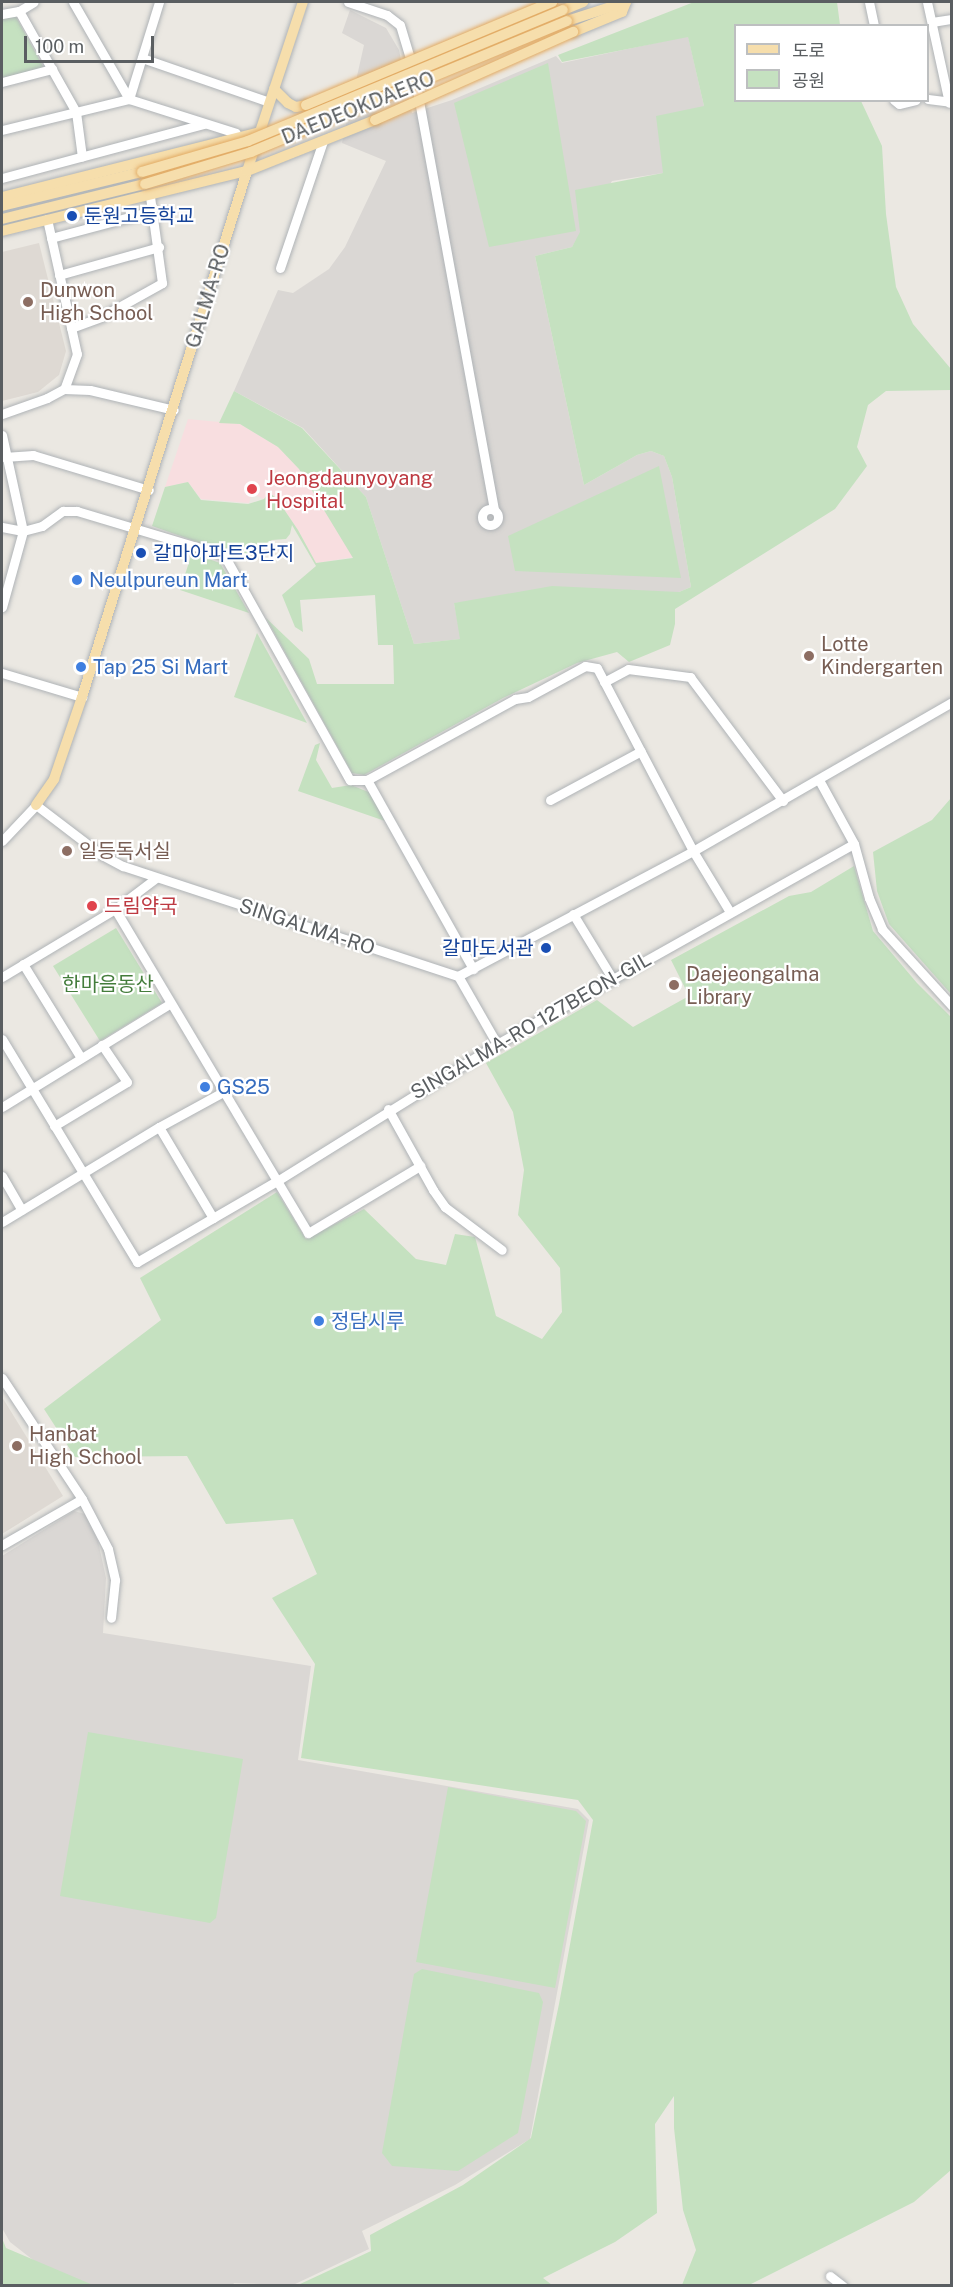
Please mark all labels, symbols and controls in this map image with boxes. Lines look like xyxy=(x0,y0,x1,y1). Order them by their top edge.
scale bar xyxy=(27,24,158,62)
legend xyxy=(734,24,929,102)
text: 100 m xyxy=(35,36,84,57)
text: 도로 xyxy=(792,40,825,61)
street label: DAEDEOKDAERO xyxy=(278,66,438,150)
text: 공원 xyxy=(792,70,825,91)
place label: 둔원고등학교 xyxy=(84,204,194,228)
marker: 둔원고등학교 xyxy=(65,209,79,223)
street label: GALMA-RO xyxy=(181,241,235,351)
place label: Dunwon High School xyxy=(40,278,153,325)
marker: Dunwon High School xyxy=(21,295,35,309)
place label: Jeongdaunyoyang Hospital xyxy=(266,466,433,513)
marker: Jeongdaunyoyang Hospital xyxy=(243,480,261,498)
place label: 갈마아파트3단지 xyxy=(153,541,294,565)
marker: 갈마아파트3단지 xyxy=(134,546,148,560)
place label: Neulpureun Mart xyxy=(89,568,248,592)
marker: Neulpureun Mart xyxy=(70,573,84,587)
place label: Lotte Kindergarten xyxy=(821,632,943,679)
marker: Lotte Kindergarten xyxy=(802,649,816,663)
place label: Tap 25 Si Mart xyxy=(93,655,228,679)
marker: Tap 25 Si Mart xyxy=(74,660,88,674)
place label: 일등독서실 xyxy=(79,839,171,863)
marker: 일등독서실 xyxy=(60,844,74,858)
place label: 드림약국 xyxy=(104,894,178,918)
street label: SINGALMA-RO xyxy=(236,894,378,960)
marker: 드림약국 xyxy=(85,899,99,913)
place label: 갈마도서관 xyxy=(442,936,534,960)
marker: 갈마도서관 xyxy=(539,941,553,955)
street label: SINGALMA-RO 127BEON-GIL xyxy=(407,947,655,1105)
place label: Daejeongalma Library xyxy=(686,962,819,1009)
park label: 한마음동산 xyxy=(62,972,154,996)
marker: Daejeongalma Library xyxy=(667,978,681,992)
place label: GS25 xyxy=(217,1075,270,1099)
marker: GS25 xyxy=(198,1080,212,1094)
place label: 정담시루 xyxy=(331,1309,405,1333)
marker: 정담시루 xyxy=(312,1314,326,1328)
place label: Hanbat High School xyxy=(29,1422,142,1469)
marker: Hanbat High School xyxy=(10,1439,24,1453)

